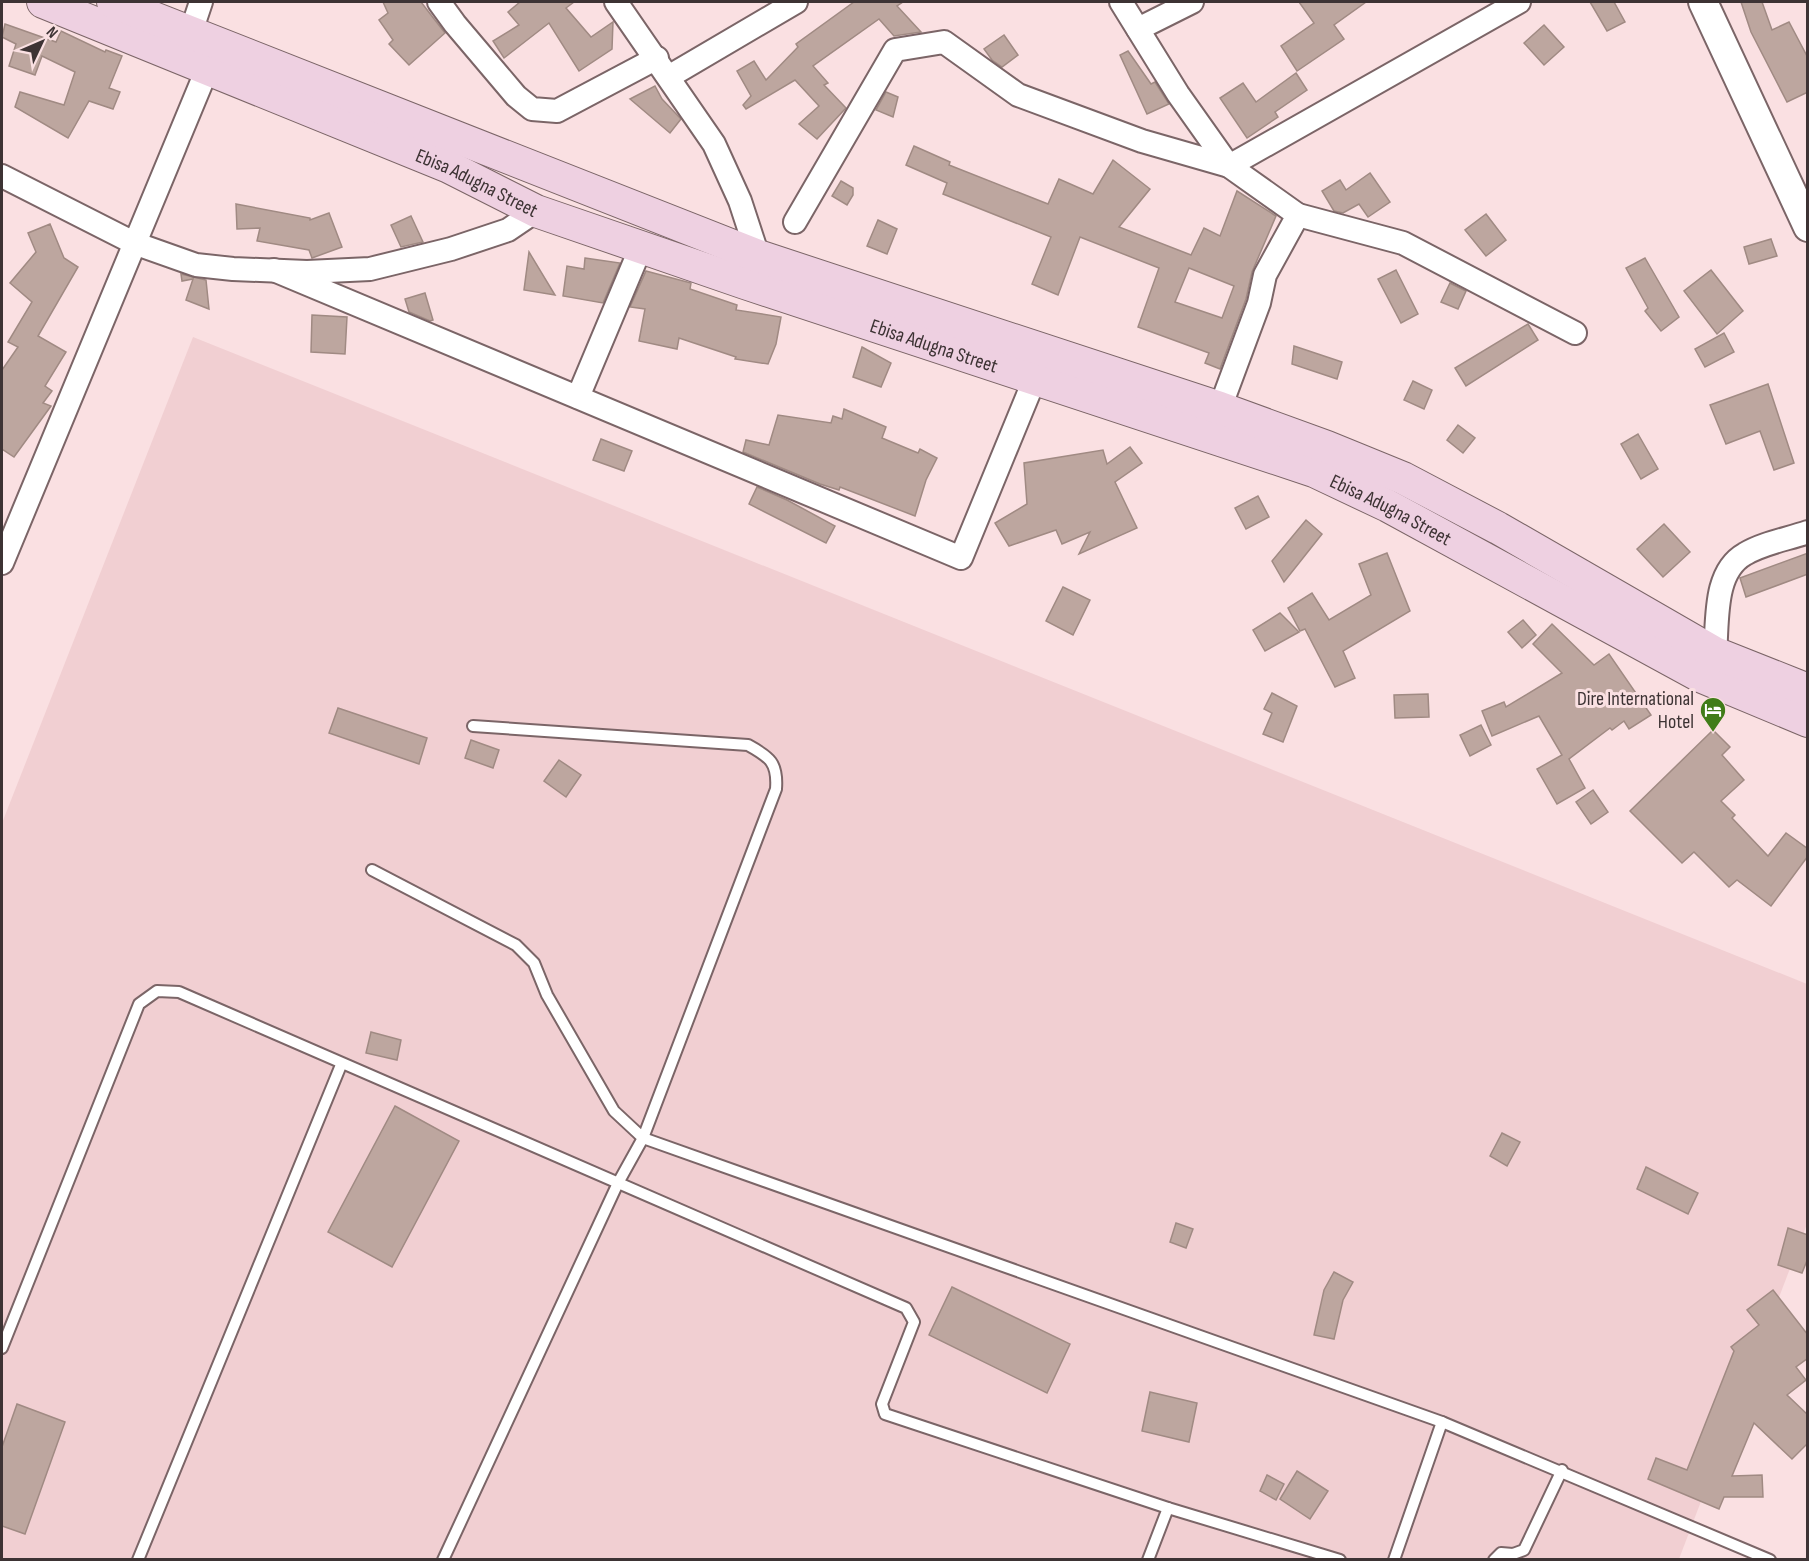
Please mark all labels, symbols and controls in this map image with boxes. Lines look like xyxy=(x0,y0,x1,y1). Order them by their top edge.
north arrow xyxy=(12,12,72,72)
text: N xyxy=(42,23,62,42)
street label: Ebisa Adugna Street xyxy=(412,144,542,223)
street label: Ebisa Adugna Street xyxy=(867,314,1001,379)
street label: Ebisa Adugna Street xyxy=(1326,469,1455,551)
place label: Dire International Hotel xyxy=(1577,687,1694,734)
hotel icon: Dire International Hotel xyxy=(1698,695,1728,733)

